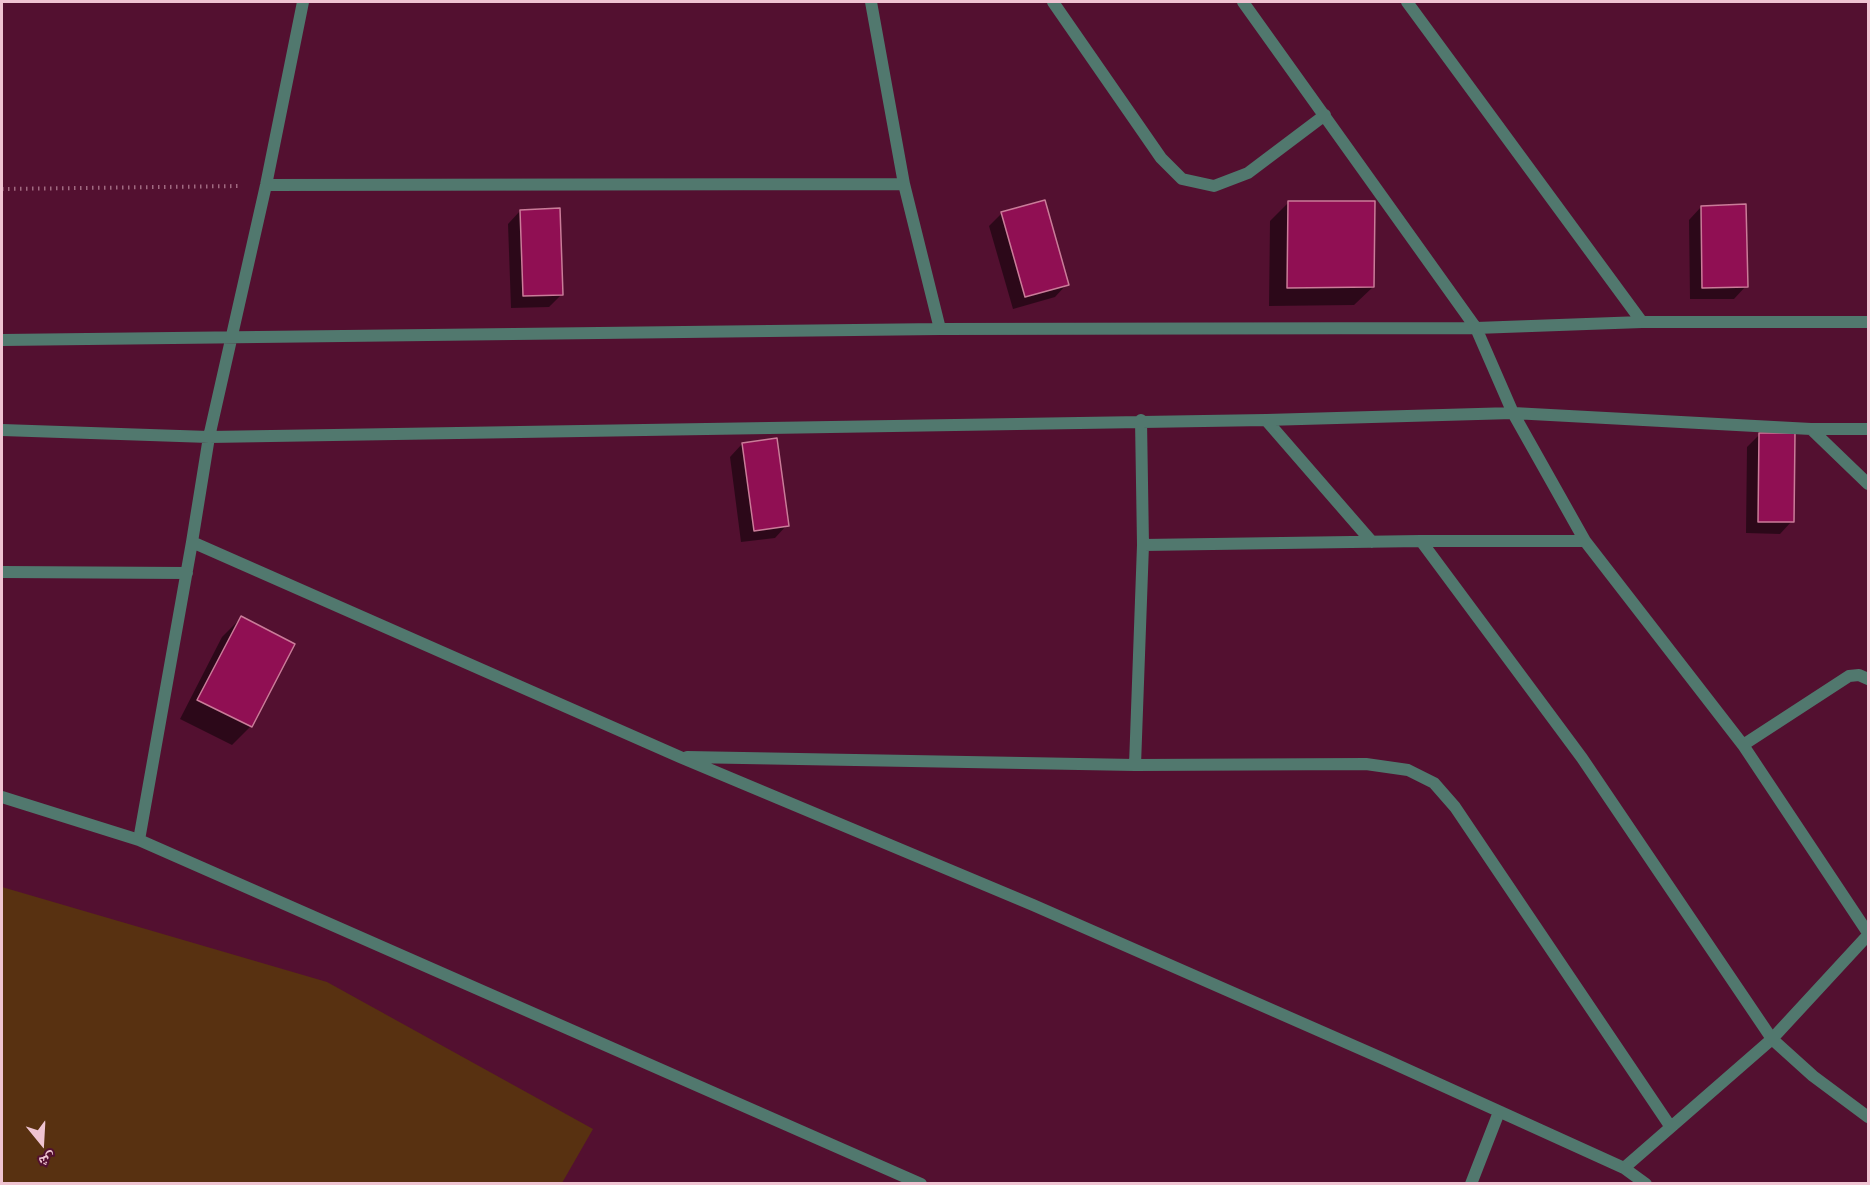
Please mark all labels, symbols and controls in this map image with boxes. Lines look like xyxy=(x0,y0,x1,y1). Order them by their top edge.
north arrow xyxy=(12,1113,72,1173)
text: ش xyxy=(37,1149,59,1172)

